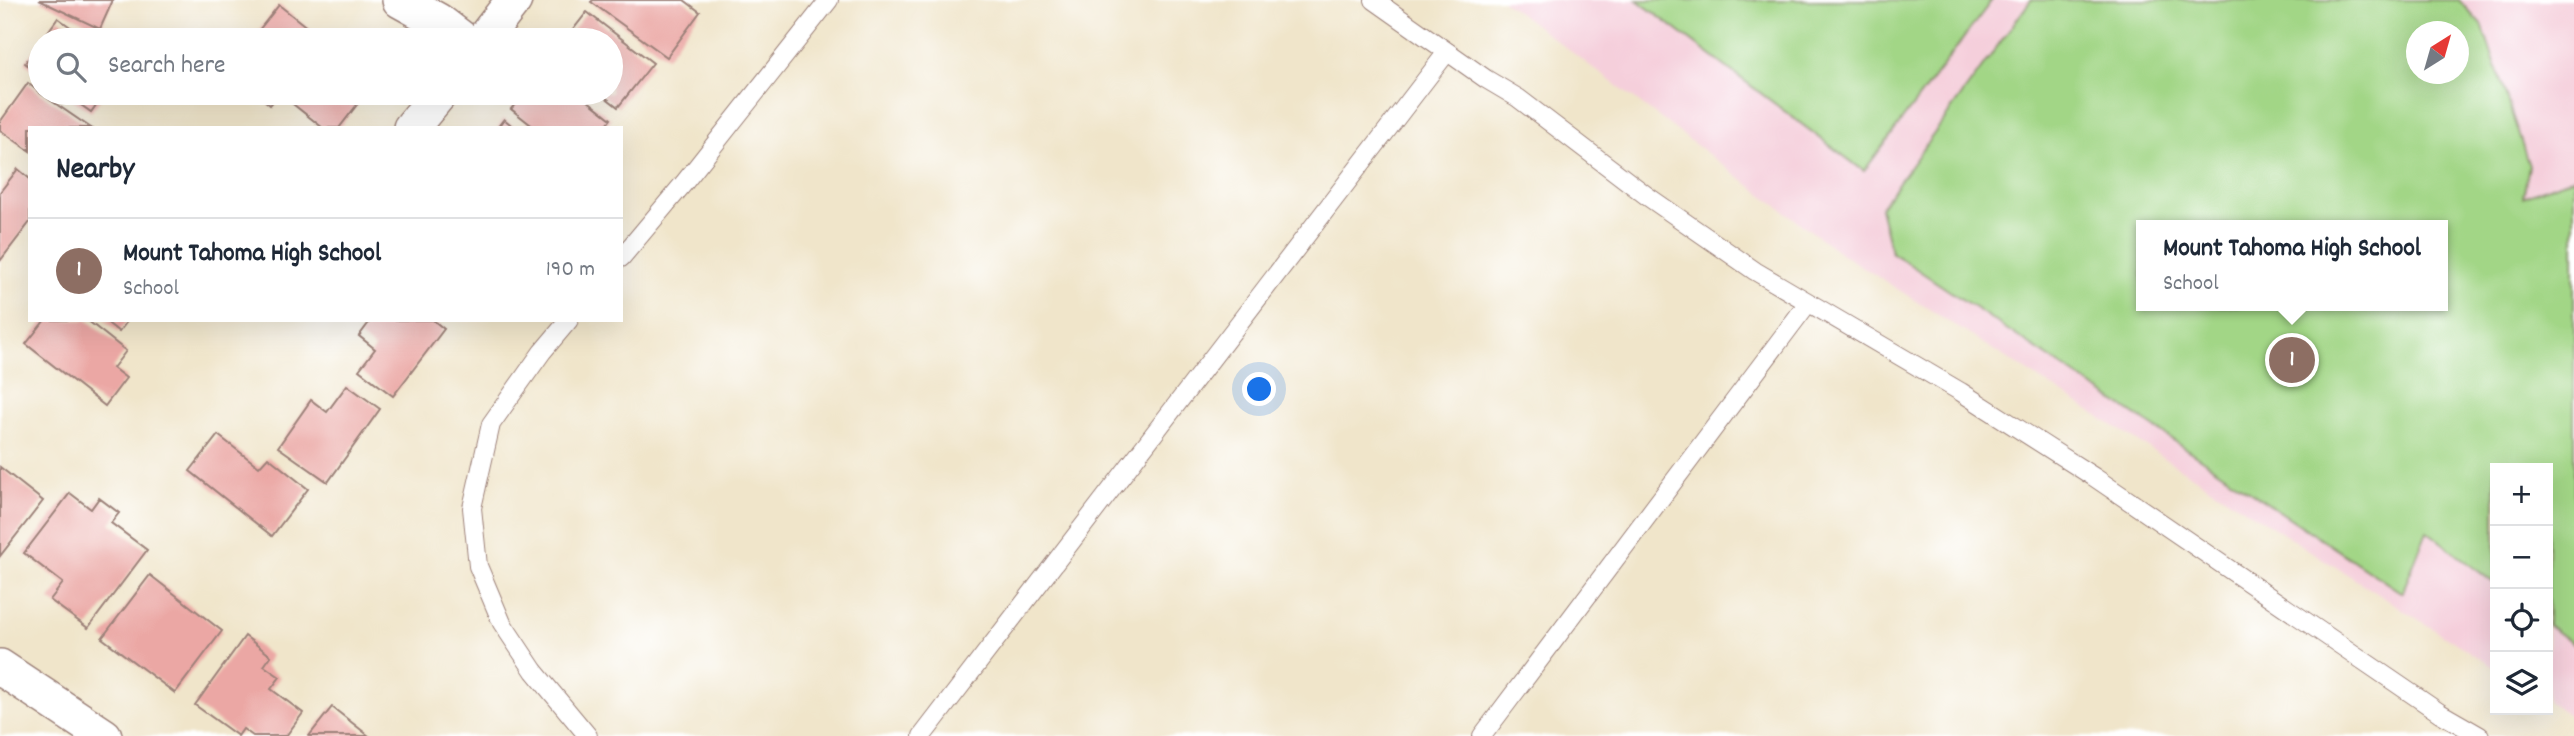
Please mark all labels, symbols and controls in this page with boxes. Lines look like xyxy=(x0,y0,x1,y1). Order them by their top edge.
north arrow xyxy=(2406,21,2469,84)
search box xyxy=(28,28,623,105)
icon: search xyxy=(52,48,90,86)
text: Search here xyxy=(108,48,226,85)
text: Nearby xyxy=(56,150,134,193)
popup xyxy=(2136,220,2448,311)
text: Mount Tahoma High School xyxy=(2163,231,2421,268)
text: Mount Tahoma High School xyxy=(123,236,381,273)
text: 1 xyxy=(76,254,82,287)
text: 190 m xyxy=(546,254,595,287)
text: School xyxy=(2163,268,2219,301)
text: School xyxy=(123,273,179,306)
pin: 1 xyxy=(2269,334,2315,386)
your location xyxy=(1242,372,1276,406)
map controls xyxy=(2490,463,2553,715)
button: + xyxy=(2490,463,2553,526)
button: − xyxy=(2490,526,2553,589)
button: locate xyxy=(2490,589,2553,652)
button: layers xyxy=(2490,652,2553,715)

